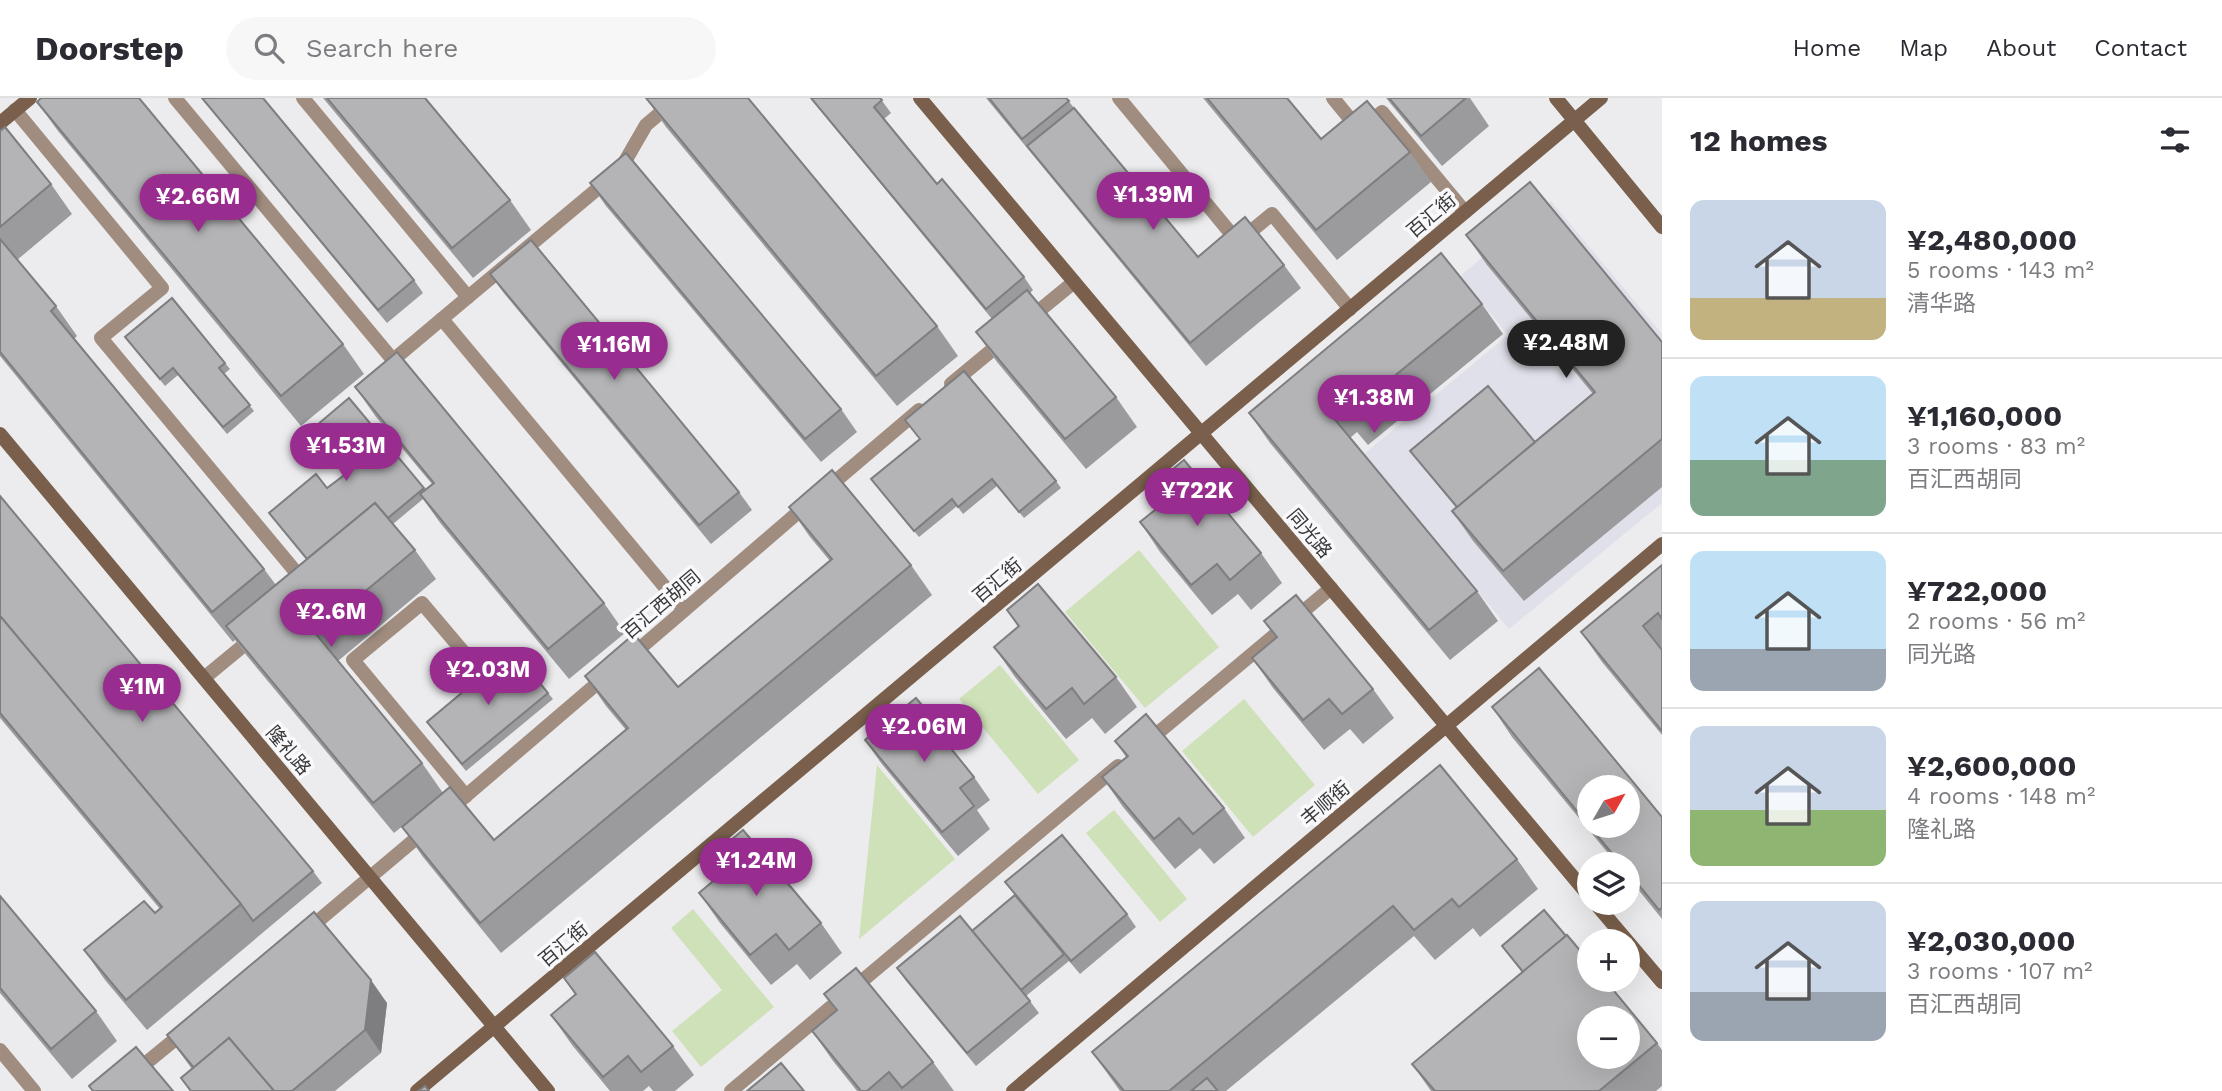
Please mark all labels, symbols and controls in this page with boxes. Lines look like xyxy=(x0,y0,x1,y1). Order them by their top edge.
search box xyxy=(226,17,716,80)
text: Doorstep xyxy=(35,29,184,68)
icon: search xyxy=(250,29,288,67)
text: Search here xyxy=(306,33,458,63)
text: Home xyxy=(1793,34,1861,62)
text: Map xyxy=(1899,34,1948,62)
text: About xyxy=(1986,34,2056,62)
text: Contact xyxy=(2094,34,2187,62)
icon: filters xyxy=(2156,121,2194,159)
text: 12 homes xyxy=(1690,123,1828,158)
pin: ¥1.39M xyxy=(1096,172,1210,232)
pin: ¥2.66M xyxy=(141,174,255,234)
text: ¥1.39M xyxy=(1113,181,1193,208)
text: ¥2.66M xyxy=(156,183,240,210)
street label: 百汇街 xyxy=(1402,188,1461,243)
text: ¥2,480,000 xyxy=(1907,222,2077,257)
icon: home xyxy=(1746,228,1830,312)
text: 5 rooms · 143 m² xyxy=(1907,257,2094,284)
text: 清华路 xyxy=(1907,290,1976,317)
pin: ¥2.48M xyxy=(1509,320,1623,380)
pin: ¥1.16M xyxy=(557,322,671,382)
text: ¥2.48M xyxy=(1523,329,1609,356)
text: ¥1.16M xyxy=(577,331,651,358)
pin: ¥1.38M xyxy=(1317,376,1431,435)
text: ¥1.38M xyxy=(1334,384,1414,411)
text: ¥1,160,000 xyxy=(1907,398,2062,433)
icon: home xyxy=(1746,404,1830,488)
pin: ¥1.53M xyxy=(289,424,403,483)
text: ¥1.53M xyxy=(306,432,386,459)
text: 3 rooms · 83 m² xyxy=(1907,433,2085,460)
text: 百汇西胡同 xyxy=(1907,466,2022,493)
pin: ¥722K xyxy=(1148,468,1246,528)
text: ¥722K xyxy=(1161,477,1233,504)
street label: 同光路 xyxy=(1282,504,1337,563)
street label: 百汇街 xyxy=(968,553,1027,608)
street label: 百汇西胡同 xyxy=(618,565,705,644)
text: ¥722,000 xyxy=(1907,573,2047,608)
icon: home xyxy=(1746,579,1830,663)
pin: ¥2.6M xyxy=(282,589,380,649)
text: ¥2.6M xyxy=(296,598,366,625)
text: 2 rooms · 56 m² xyxy=(1907,608,2085,635)
text: 同光路 xyxy=(1907,641,1976,668)
pin: ¥2.03M xyxy=(431,648,545,707)
text: ¥2.03M xyxy=(446,656,530,683)
pin: ¥1M xyxy=(108,664,176,724)
text: ¥1M xyxy=(119,673,165,700)
pin: ¥2.06M xyxy=(867,704,981,764)
text: ¥2.06M xyxy=(881,713,967,740)
street label: 隆礼路 xyxy=(261,721,316,780)
text: ¥2,600,000 xyxy=(1907,748,2077,783)
icon: home xyxy=(1746,754,1830,838)
north arrow xyxy=(1577,775,1640,838)
map controls xyxy=(1577,775,1640,1069)
street label: 丰顺街 xyxy=(1296,776,1355,831)
text: 4 rooms · 148 m² xyxy=(1907,783,2095,810)
text: 隆礼路 xyxy=(1907,816,1976,843)
pin: ¥1.24M xyxy=(699,838,813,898)
text: ¥1.24M xyxy=(715,847,797,874)
button: layers xyxy=(1577,852,1640,915)
street label: 百汇街 xyxy=(534,917,593,972)
text: ¥2,030,000 xyxy=(1907,923,2076,958)
button: + xyxy=(1577,929,1640,992)
icon: home xyxy=(1746,929,1830,1013)
text: 3 rooms · 107 m² xyxy=(1907,958,2093,985)
text: 百汇西胡同 xyxy=(1907,991,2022,1018)
button: − xyxy=(1577,1006,1640,1069)

